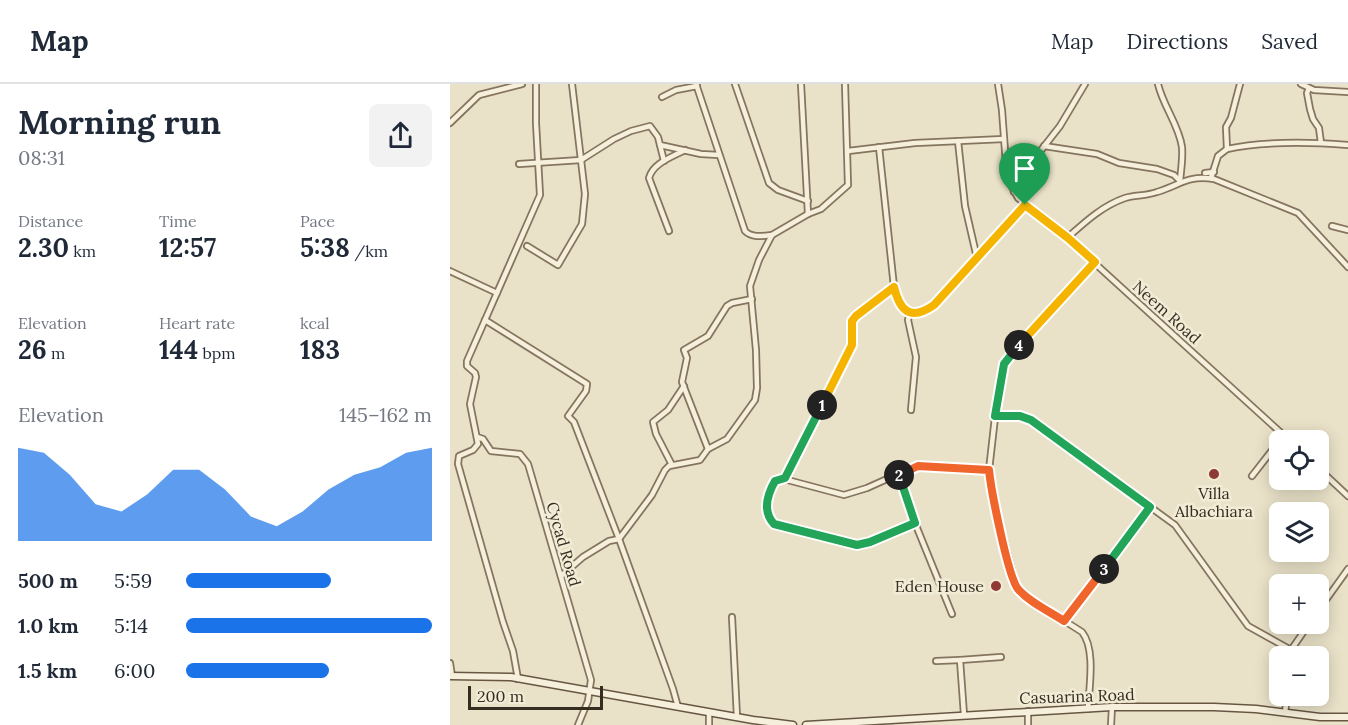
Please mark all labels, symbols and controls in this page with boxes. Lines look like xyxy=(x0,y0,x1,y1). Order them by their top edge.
text: Map xyxy=(30,23,89,59)
text: Map xyxy=(1051,28,1094,55)
text: Directions xyxy=(1127,28,1228,55)
text: Saved xyxy=(1261,28,1318,55)
text: Morning run xyxy=(18,101,221,143)
button: share xyxy=(369,104,432,167)
pin xyxy=(999,143,1050,205)
text: 08:31 xyxy=(18,145,65,170)
icon: arrive xyxy=(1008,152,1041,185)
text: Distance xyxy=(18,211,83,231)
text: Time xyxy=(159,211,197,231)
text: Pace xyxy=(300,211,335,231)
text: 2.30 xyxy=(18,231,69,264)
text: 12:57 xyxy=(159,231,216,264)
text: 5:38 xyxy=(300,231,350,264)
text: km xyxy=(69,241,96,261)
text: /km xyxy=(350,241,388,261)
street label: Neem Road xyxy=(1129,276,1206,348)
text: Elevation xyxy=(18,313,87,333)
text: Heart rate xyxy=(159,313,235,333)
text: kcal xyxy=(300,313,330,333)
pin: 4 xyxy=(1004,330,1034,360)
text: 26 xyxy=(18,333,47,366)
text: 144 xyxy=(159,333,198,366)
text: 183 xyxy=(300,333,340,366)
text: 4 xyxy=(1015,335,1023,355)
text: m xyxy=(47,343,65,363)
text: bpm xyxy=(198,343,236,363)
pin: 1 xyxy=(807,390,837,420)
text: 1 xyxy=(819,395,825,415)
text: Elevation xyxy=(18,402,104,427)
text: 145–162 m xyxy=(339,402,432,427)
map controls xyxy=(1269,430,1329,706)
button: locate xyxy=(1269,430,1329,490)
pin: 2 xyxy=(884,460,914,490)
text: 2 xyxy=(895,465,903,485)
marker: Villa Albachiara xyxy=(1207,467,1221,481)
place label: Villa Albachiara xyxy=(1174,483,1253,521)
street label: Cycad Road xyxy=(542,499,586,589)
button: layers xyxy=(1269,502,1329,562)
pin: 3 xyxy=(1089,554,1119,584)
text: 3 xyxy=(1100,559,1108,579)
text: 500 m xyxy=(18,568,78,593)
text: 5:59 xyxy=(114,568,152,593)
button: + xyxy=(1269,574,1329,634)
place label: Eden House xyxy=(895,576,984,596)
marker: Eden House xyxy=(989,579,1003,593)
text: 1.0 km xyxy=(18,613,79,638)
text: 5:14 xyxy=(114,613,148,638)
button: − xyxy=(1269,646,1329,706)
text: 1.5 km xyxy=(18,658,77,683)
text: 6:00 xyxy=(114,658,155,683)
scale bar xyxy=(468,683,603,710)
street label: Casuarina Road xyxy=(1019,684,1135,708)
text: 200 m xyxy=(477,686,524,706)

